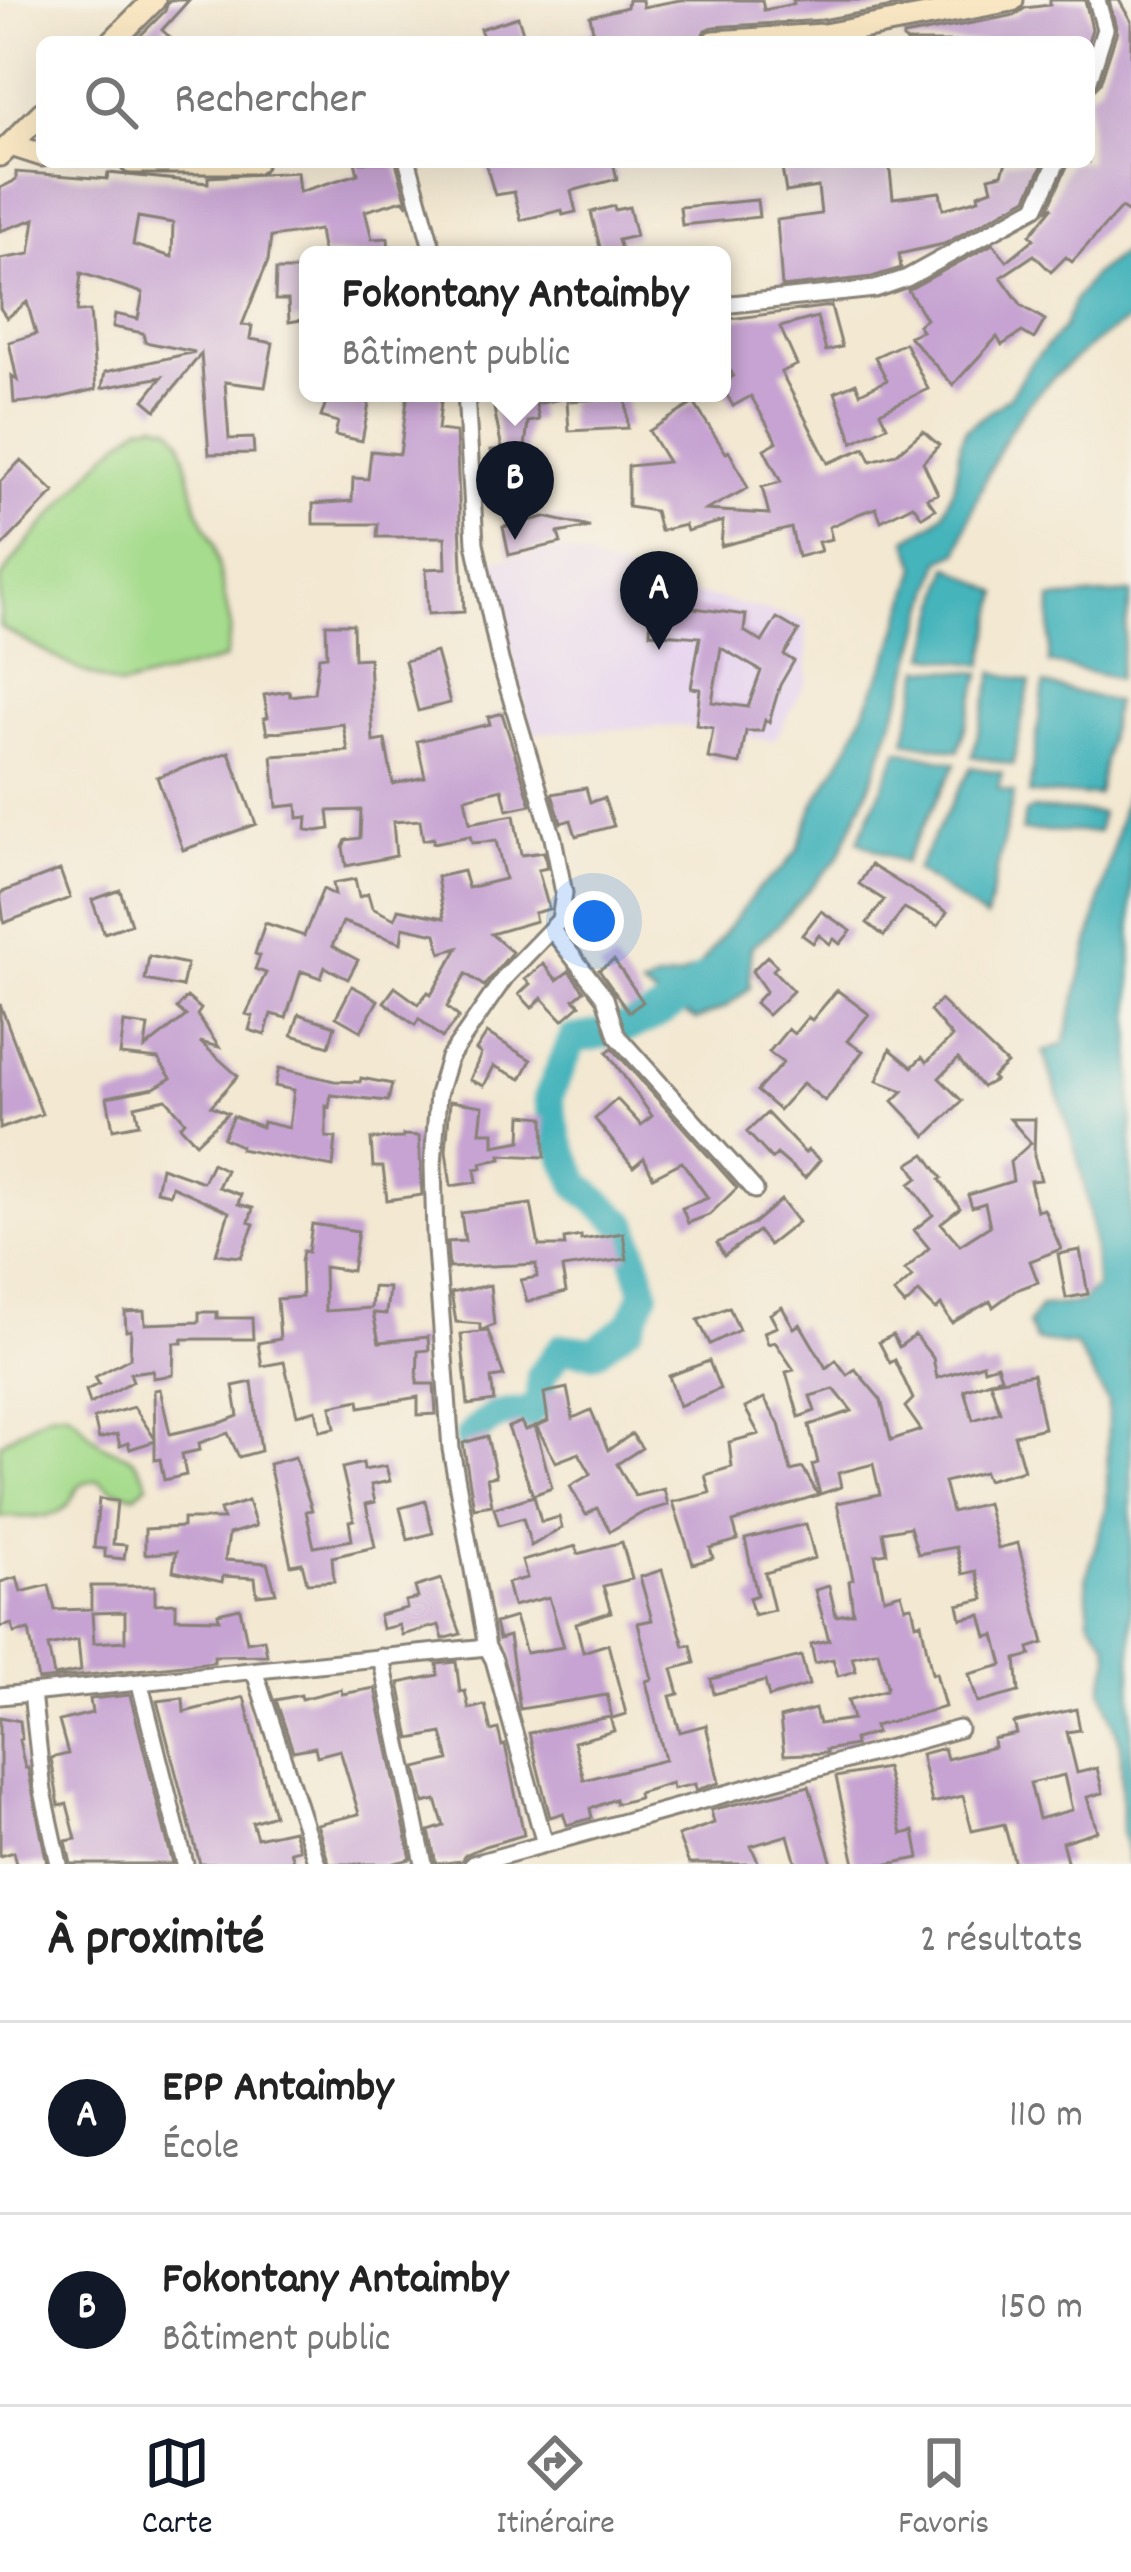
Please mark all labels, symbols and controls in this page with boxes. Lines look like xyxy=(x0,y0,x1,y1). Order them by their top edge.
search box xyxy=(36,36,1095,168)
icon: search xyxy=(78,69,144,135)
text: Rechercher xyxy=(174,70,366,134)
popup xyxy=(299,246,731,402)
text: Fokontany Antaimby xyxy=(342,265,688,329)
text: Bâtiment public xyxy=(342,329,570,384)
pin: B xyxy=(476,441,554,540)
pin: A xyxy=(620,551,698,650)
your location xyxy=(564,891,624,951)
text: À proximité xyxy=(48,1906,265,1978)
text: 2 résultats xyxy=(920,1915,1083,1970)
text: EPP Antaimby xyxy=(162,2058,394,2122)
text: A xyxy=(76,2090,98,2145)
text: 110 m xyxy=(1009,2090,1083,2145)
text: École xyxy=(162,2122,239,2177)
text: Fokontany Antaimby xyxy=(162,2250,508,2314)
text: B xyxy=(78,2282,96,2337)
text: 150 m xyxy=(999,2282,1083,2337)
text: Bâtiment public xyxy=(162,2314,391,2369)
tab: Carte xyxy=(142,2430,213,2549)
tab: Itinéraire xyxy=(496,2430,615,2549)
tab: Favoris xyxy=(898,2430,989,2549)

